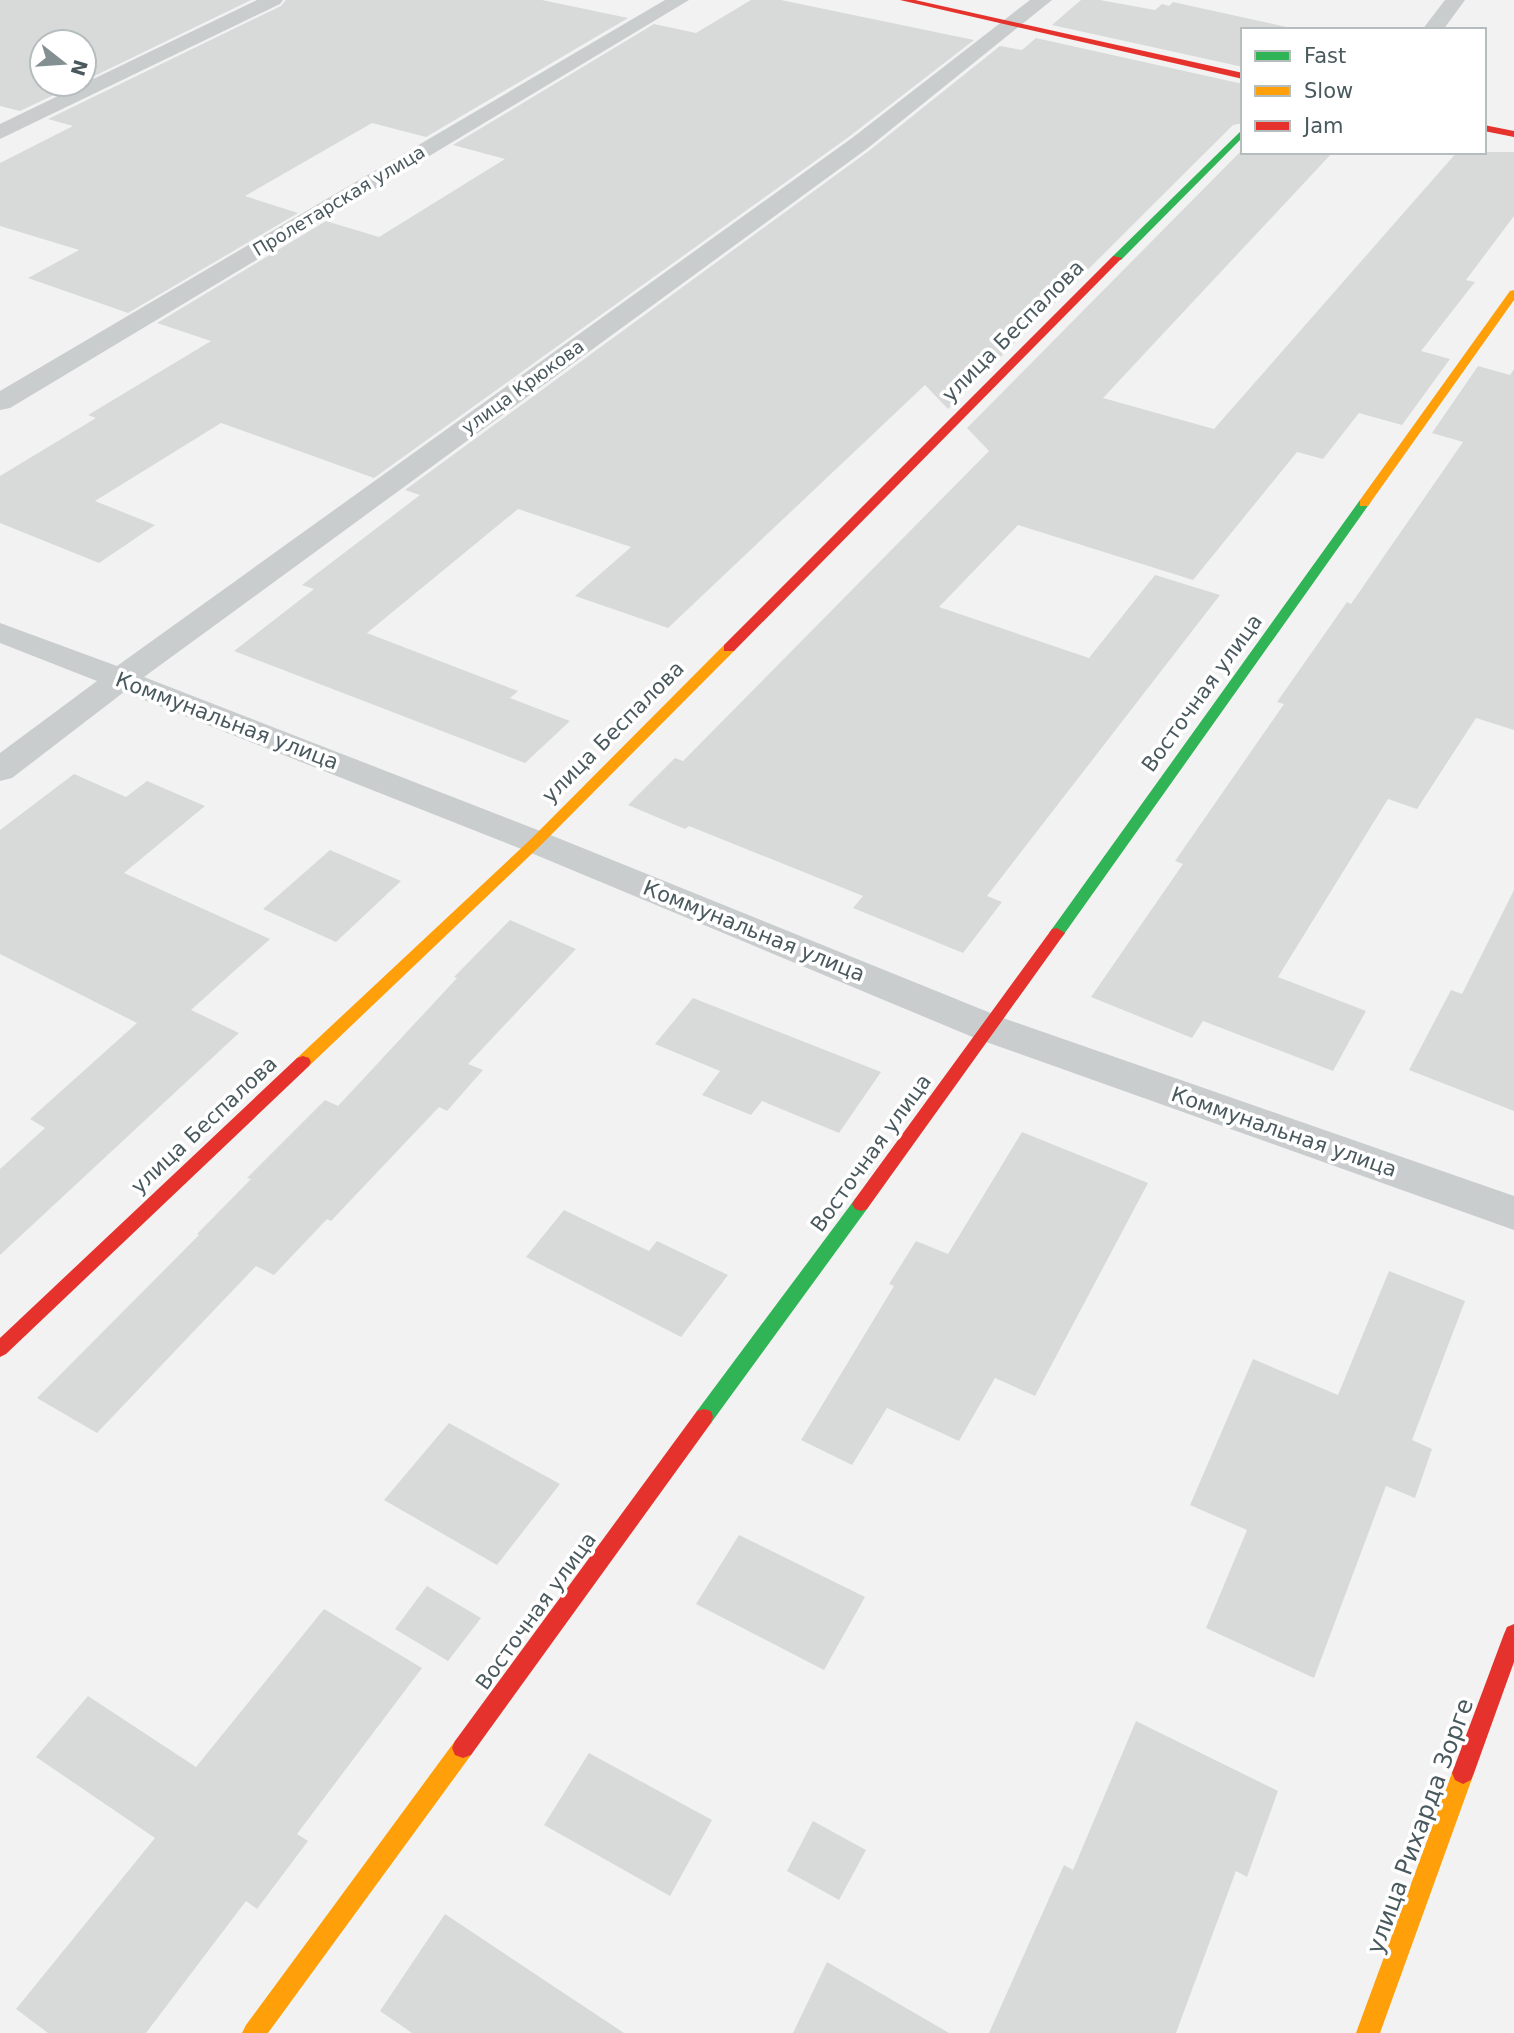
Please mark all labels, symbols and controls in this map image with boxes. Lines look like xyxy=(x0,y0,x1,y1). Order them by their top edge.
north arrow xyxy=(28,28,98,98)
legend xyxy=(1241,28,1486,154)
text: Fast xyxy=(1304,44,1346,68)
text: N xyxy=(66,57,92,79)
text: Slow xyxy=(1304,79,1353,103)
text: Jam xyxy=(1302,114,1344,138)
street label: Пролетарская улица xyxy=(249,141,429,260)
street label: улица Беспалова xyxy=(937,255,1089,407)
street label: улица Крюкова xyxy=(458,335,588,438)
street label: Восточная улица xyxy=(1137,610,1267,776)
street label: улица Беспалова xyxy=(537,656,689,808)
street label: Коммунальная улица xyxy=(112,667,342,775)
street label: Коммунальная улица xyxy=(640,876,868,986)
street label: улица Беспалова xyxy=(126,1051,282,1199)
street label: Восточная улица xyxy=(806,1070,936,1236)
street label: Коммунальная улица xyxy=(1168,1082,1400,1182)
street label: Восточная улица xyxy=(471,1528,601,1694)
street label: улица Рихарда Зорге xyxy=(1361,1695,1479,1957)

